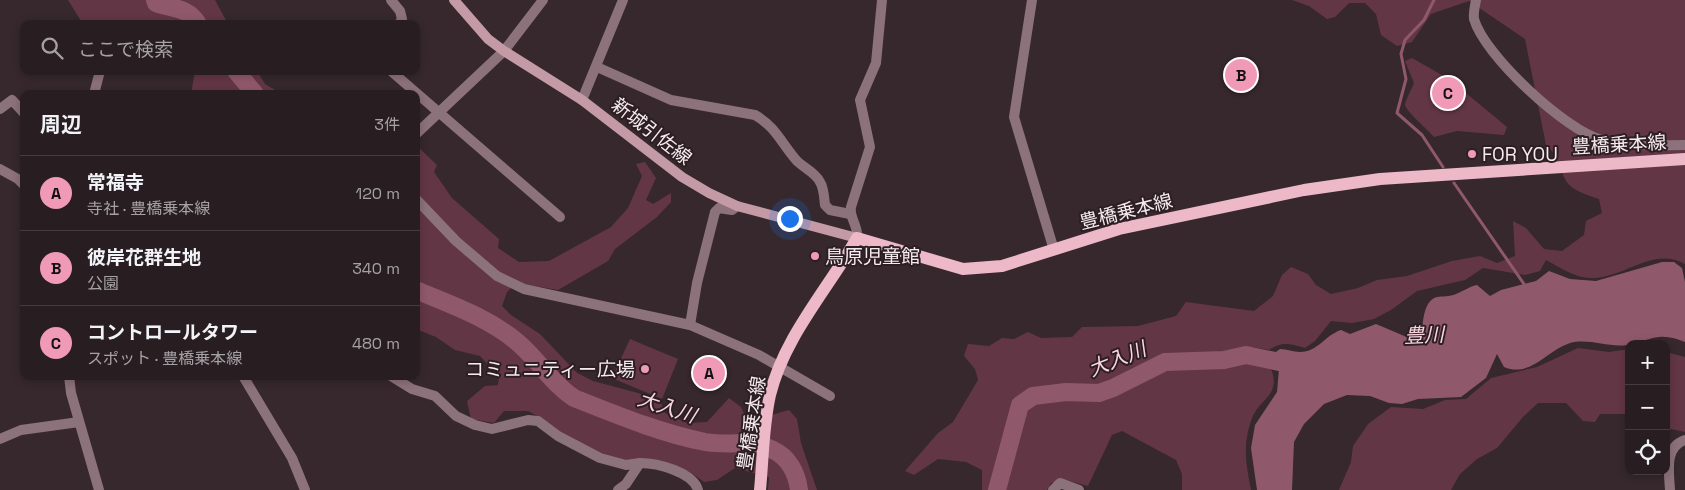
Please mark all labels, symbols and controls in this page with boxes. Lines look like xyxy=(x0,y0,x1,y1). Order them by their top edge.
search box xyxy=(20,20,420,75)
icon: search xyxy=(38,34,66,62)
text: ここで検索 xyxy=(78,37,173,62)
pin: B xyxy=(1225,56,1257,94)
pin: C xyxy=(1432,74,1464,112)
street label: 新城引佐線 xyxy=(607,92,697,170)
text: 周辺 xyxy=(40,111,82,138)
text: 3件 xyxy=(374,114,400,135)
street label: 豊橋乗本線 xyxy=(1571,130,1667,159)
place label: FOR YOU xyxy=(1482,142,1558,167)
marker: FOR YOU xyxy=(1466,148,1478,160)
text: 常福寺 xyxy=(87,170,144,195)
text: A xyxy=(51,183,61,204)
text: 120 m xyxy=(356,183,400,204)
street label: 豊橋乗本線 xyxy=(1077,188,1175,235)
text: 寺社 · 豊橋乗本線 xyxy=(87,198,210,219)
your location xyxy=(777,206,803,232)
place label: 鳥原児童館 xyxy=(825,244,920,269)
text: 彼岸花群生地 xyxy=(87,245,201,270)
marker: 鳥原児童館 xyxy=(809,250,821,262)
text: B xyxy=(51,258,61,279)
text: 340 m xyxy=(352,258,400,279)
text: 公園 xyxy=(87,273,119,294)
text: コントロールタワー xyxy=(87,320,258,345)
water label: 豊川 xyxy=(1404,321,1446,349)
text: C xyxy=(51,333,61,354)
text: 480 m xyxy=(352,333,400,354)
water label: 大入川 xyxy=(1084,335,1152,382)
map controls xyxy=(1625,340,1670,475)
button: + xyxy=(1625,340,1670,385)
text: スポット · 豊橋乗本線 xyxy=(87,348,242,369)
pin: A xyxy=(693,354,725,392)
place label: コミュニティー広場 xyxy=(465,357,635,382)
marker: コミュニティー広場 xyxy=(639,363,651,375)
street label: 豊橋乗本線 xyxy=(732,374,771,472)
water label: 大入川 xyxy=(634,385,701,429)
button: − xyxy=(1625,385,1670,430)
button: locate xyxy=(1625,430,1670,475)

